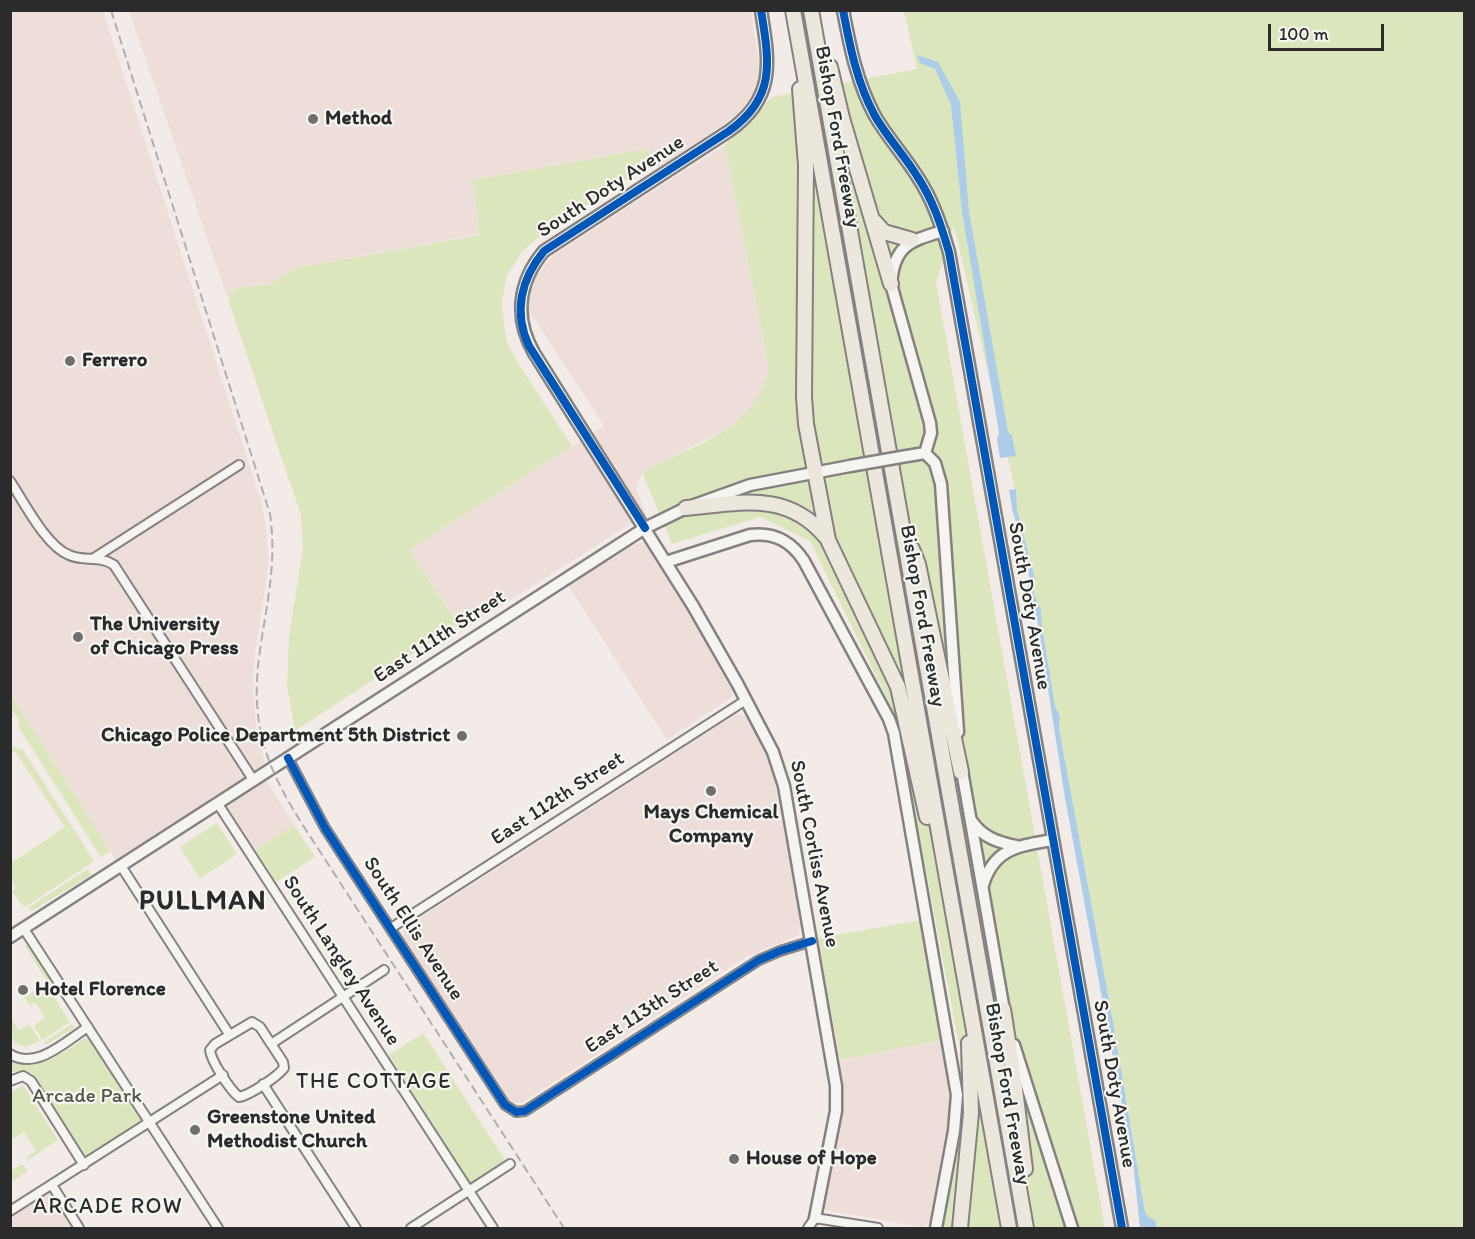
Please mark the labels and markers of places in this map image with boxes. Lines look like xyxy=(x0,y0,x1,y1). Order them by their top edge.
place label: Method xyxy=(325,106,392,132)
marker: Method xyxy=(306,112,320,126)
place label: Ferrero xyxy=(82,348,147,374)
marker: Ferrero xyxy=(63,354,77,368)
place label: The University of Chicago Press xyxy=(90,612,239,662)
marker: The University of Chicago Press xyxy=(71,630,85,644)
place label: Chicago Police Department 5th District xyxy=(101,723,450,749)
marker: Chicago Police Department 5th District xyxy=(455,729,469,743)
marker: Mays Chemical Company xyxy=(704,784,718,798)
place label: Mays Chemical Company xyxy=(644,800,778,850)
place label: Hotel Florence xyxy=(35,977,166,1003)
marker: Hotel Florence xyxy=(16,983,30,997)
place label: Greenstone United Methodist Church xyxy=(207,1105,375,1155)
marker: Greenstone United Methodist Church xyxy=(188,1123,202,1137)
place label: House of Hope xyxy=(746,1146,877,1172)
marker: House of Hope xyxy=(727,1152,741,1166)

